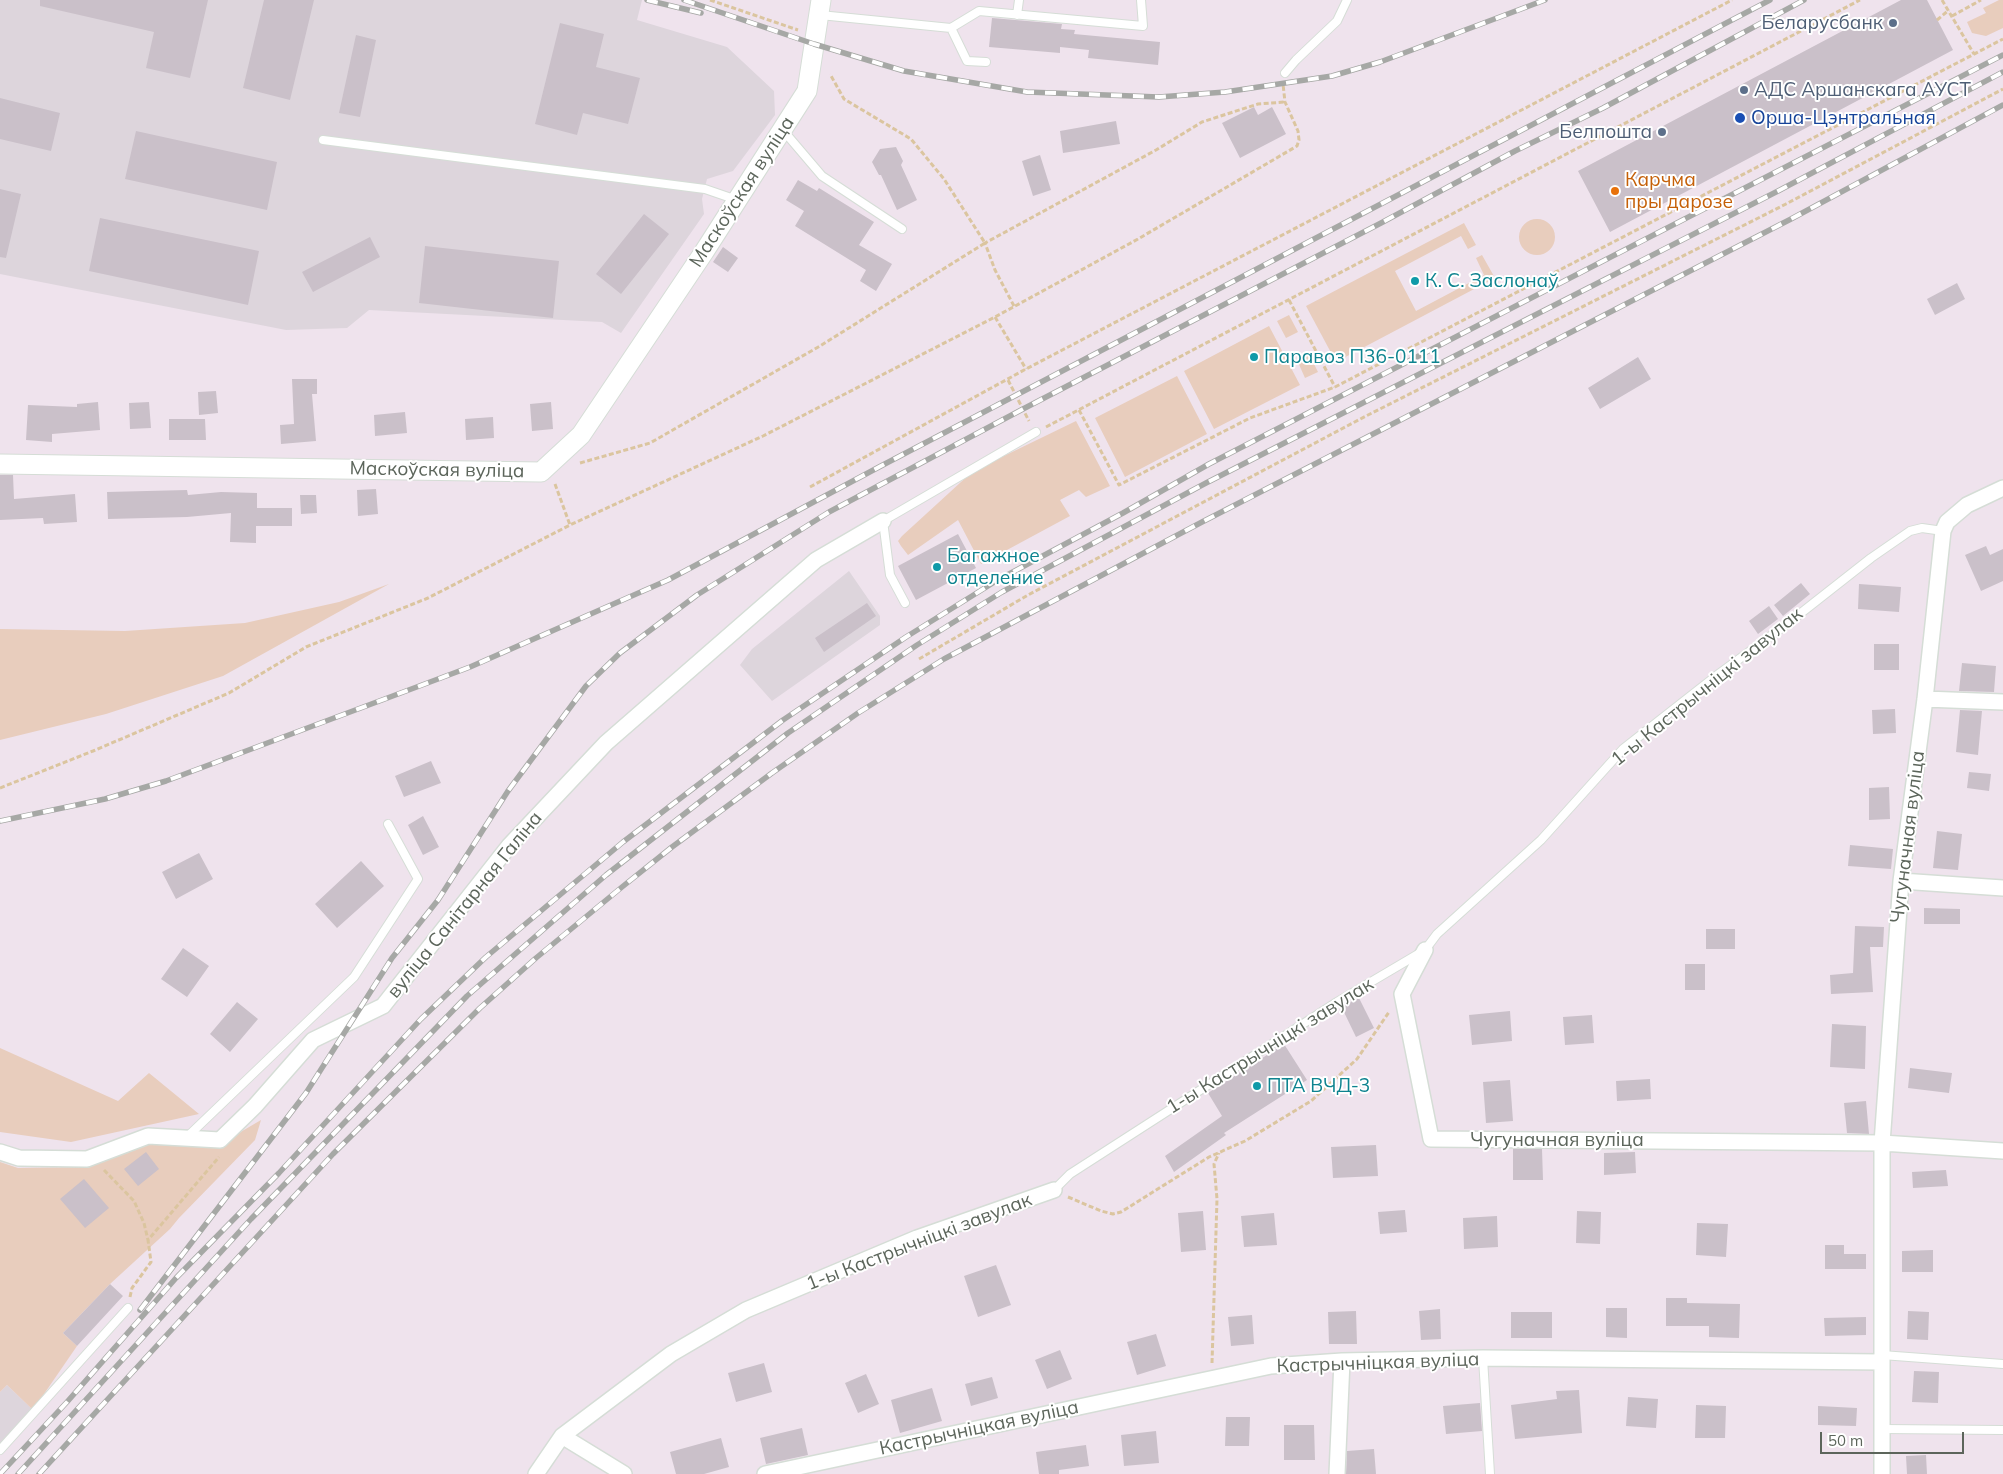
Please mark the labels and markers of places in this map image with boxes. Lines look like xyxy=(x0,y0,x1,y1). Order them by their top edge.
place label: Беларусбанк xyxy=(1761,12,1883,34)
marker: Беларусбанк xyxy=(1887,17,1899,29)
place label: АДС Аршанскага АУСТ xyxy=(1754,79,1971,101)
marker: АДС Аршанскага АУСТ xyxy=(1738,84,1750,96)
place label: Орша-Цэнтральная xyxy=(1751,107,1936,129)
marker: Орша-Цэнтральная xyxy=(1733,111,1747,125)
place label: Белпошта xyxy=(1559,121,1652,143)
marker: Белпошта xyxy=(1656,126,1668,138)
place label: Карчма пры дарозе xyxy=(1625,169,1733,213)
marker: Карчма пры дарозе xyxy=(1609,185,1621,197)
place label: К. С. Заслонаў xyxy=(1425,270,1558,292)
marker: К. С. Заслонаў xyxy=(1409,275,1421,287)
place label: Паравоз П36-0111 xyxy=(1264,346,1441,368)
marker: Паравоз П36-0111 xyxy=(1248,351,1260,363)
place label: Багажное отделение xyxy=(947,545,1044,589)
marker: Багажное отделение xyxy=(931,561,943,573)
place label: ПТА ВЧД-3 xyxy=(1267,1075,1370,1097)
marker: ПТА ВЧД-3 xyxy=(1251,1080,1263,1092)

